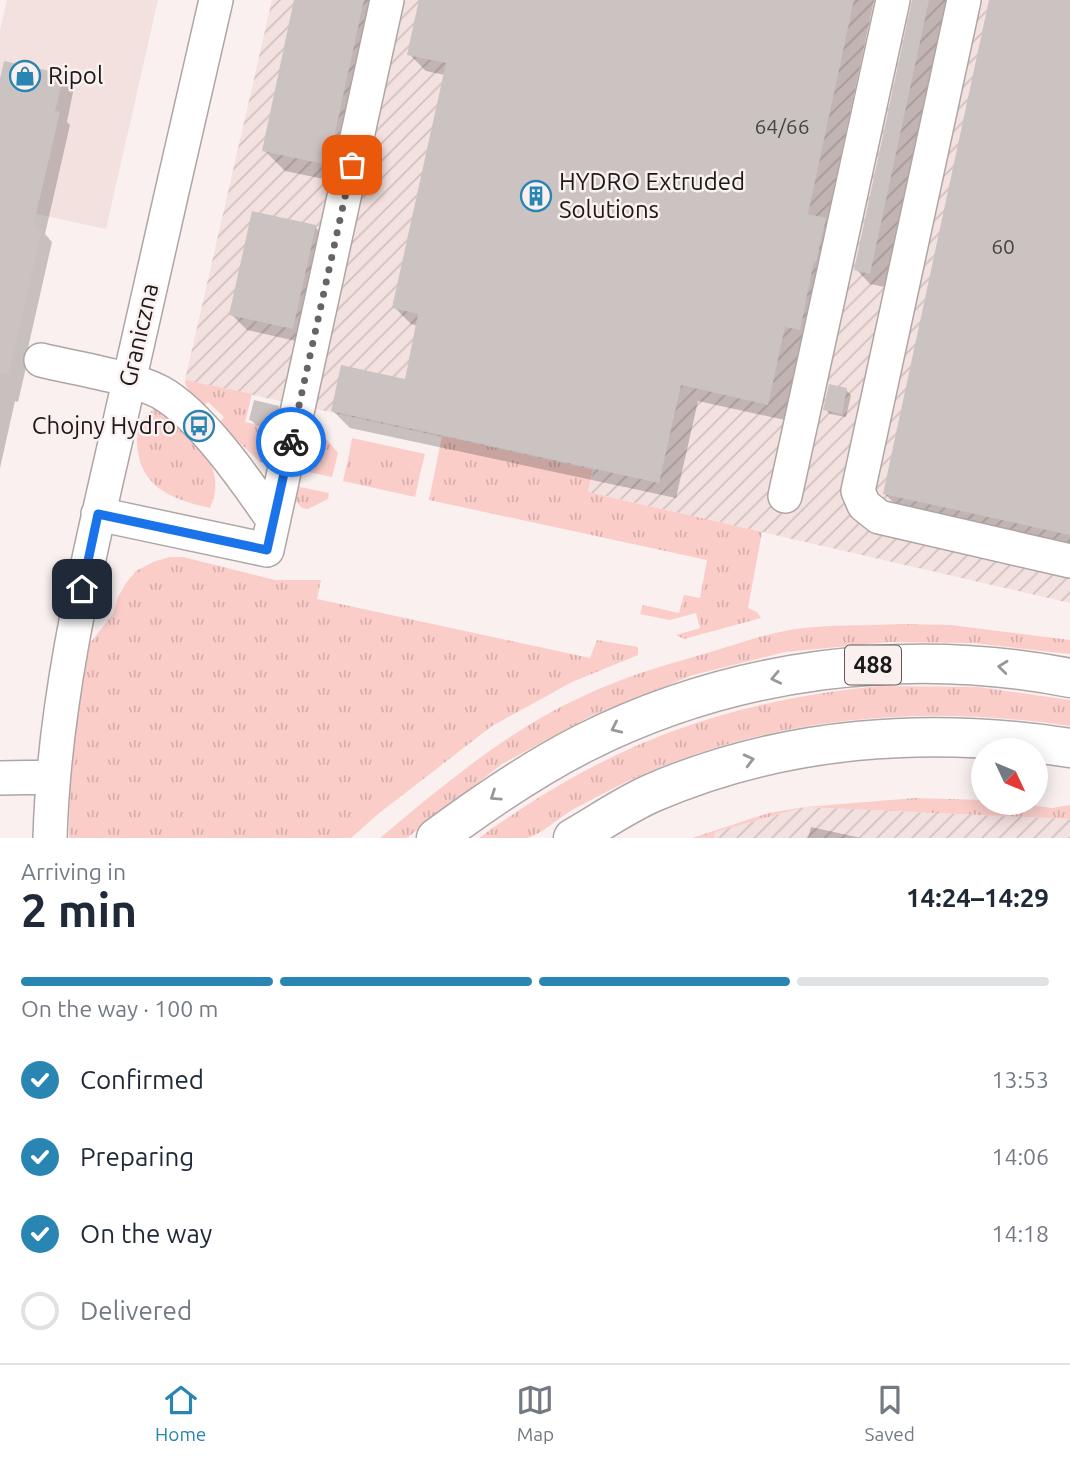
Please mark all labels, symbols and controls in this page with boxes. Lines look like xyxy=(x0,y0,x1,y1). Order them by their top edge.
shop icon: Ripol xyxy=(8,59,42,93)
place label: Ripol xyxy=(48,62,103,89)
house number: 64/66 xyxy=(754,114,810,138)
pin xyxy=(322,135,382,195)
icon: bag xyxy=(333,146,371,184)
place label: HYDRO Extruded Solutions xyxy=(559,168,745,223)
building icon: HYDRO Extruded Solutions xyxy=(519,179,553,213)
house number: 60 xyxy=(991,234,1015,258)
street label: Graniczna xyxy=(114,281,163,389)
courier xyxy=(256,407,326,477)
bus stop icon: Chojny Hydro xyxy=(182,409,216,443)
place label: Chojny Hydro xyxy=(32,412,176,439)
icon: bike xyxy=(272,423,310,461)
pin xyxy=(52,559,112,619)
icon: home xyxy=(63,570,101,608)
road number: 488 xyxy=(845,646,901,684)
one-way arrow xyxy=(997,660,1008,675)
one-way arrow xyxy=(770,669,782,684)
one-way arrow xyxy=(611,720,623,734)
north arrow xyxy=(971,738,1048,816)
map controls xyxy=(971,738,1048,815)
one-way arrow xyxy=(743,754,755,768)
one-way arrow xyxy=(490,788,503,800)
text: Arriving in xyxy=(21,859,126,884)
text: 14:24–14:29 xyxy=(906,883,1049,912)
text: 2 min xyxy=(21,884,137,936)
text: On the way · 100 m xyxy=(21,996,218,1021)
icon: check xyxy=(21,1061,59,1099)
text: Confirmed xyxy=(80,1065,204,1094)
text: 13:53 xyxy=(991,1067,1049,1092)
icon: check xyxy=(21,1138,59,1176)
text: Preparing xyxy=(80,1142,194,1171)
text: 14:06 xyxy=(991,1144,1049,1169)
icon: check xyxy=(21,1215,59,1253)
text: On the way xyxy=(80,1219,212,1248)
text: 14:18 xyxy=(991,1221,1049,1246)
text: Delivered xyxy=(80,1296,192,1325)
tab: Home xyxy=(155,1381,206,1445)
tab: Map xyxy=(516,1381,554,1445)
tab: Saved xyxy=(864,1381,915,1445)

